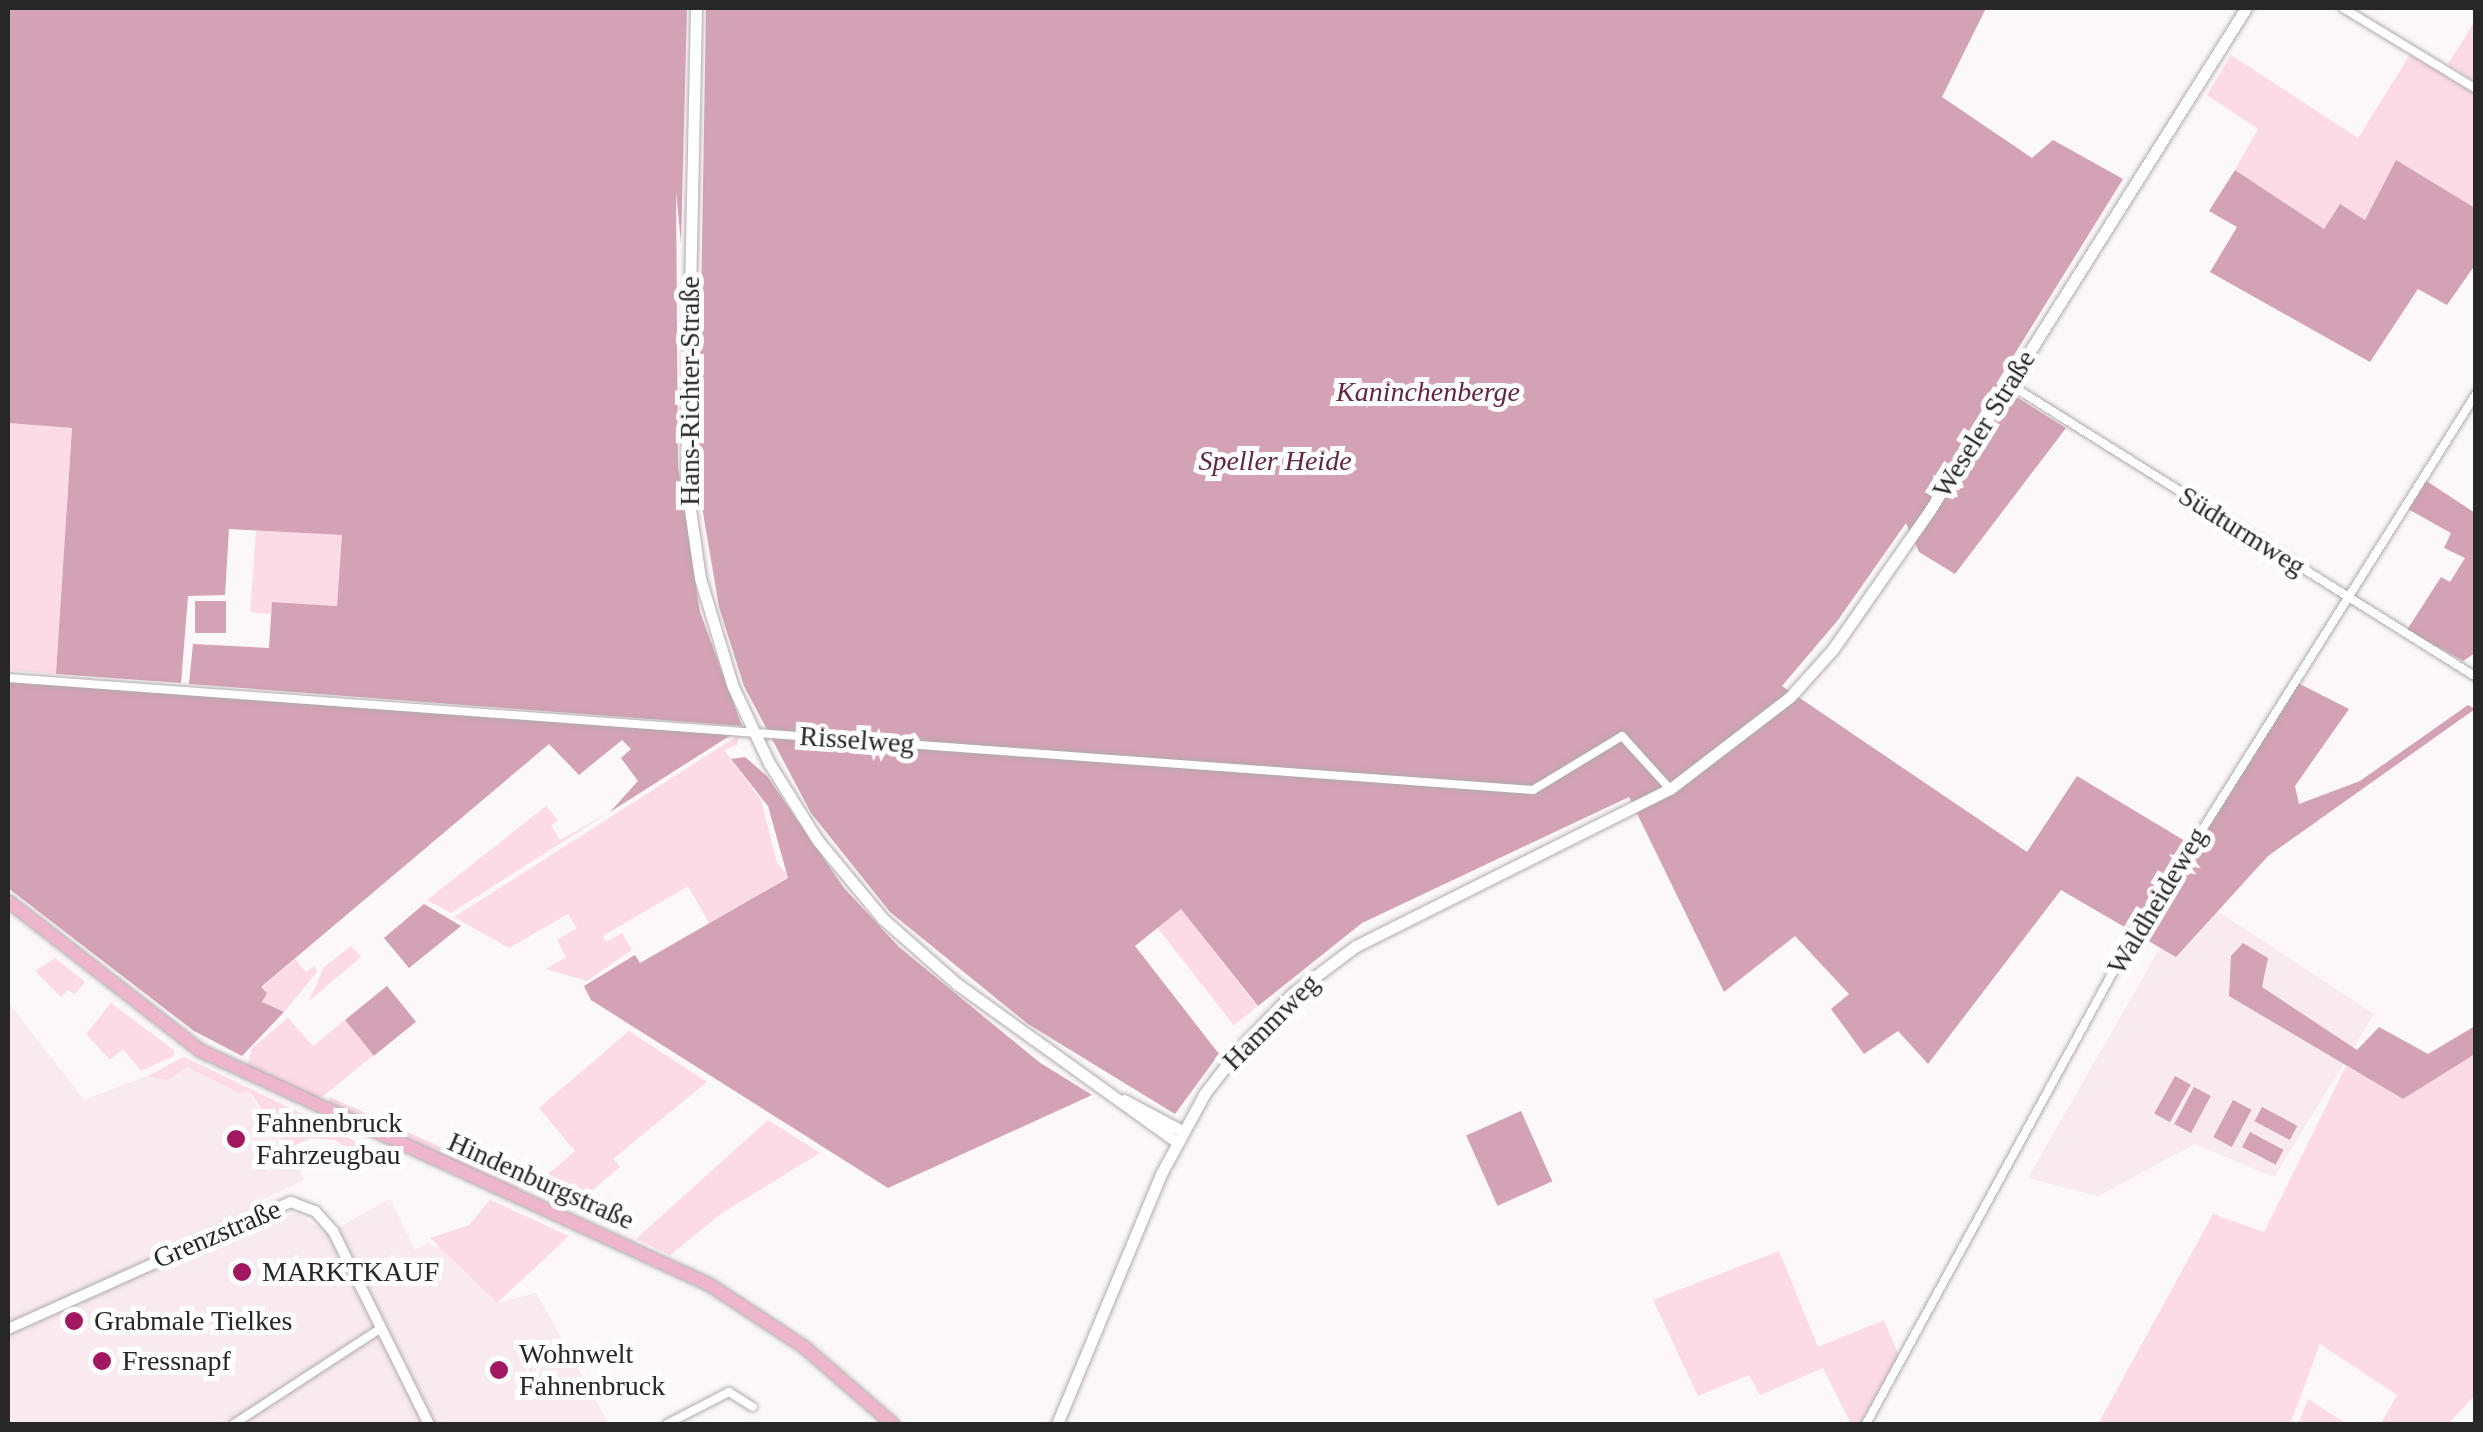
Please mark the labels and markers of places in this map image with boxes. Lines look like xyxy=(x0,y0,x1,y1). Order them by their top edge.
place label: Fahnenbruck Fahrzeugbau xyxy=(256,1106,402,1172)
marker: Fahnenbruck Fahrzeugbau xyxy=(225,1128,247,1150)
place label: MARKTKAUF xyxy=(262,1255,439,1289)
marker: MARKTKAUF xyxy=(231,1261,253,1283)
place label: Grabmale Tielkes xyxy=(94,1304,293,1338)
marker: Grabmale Tielkes xyxy=(63,1310,85,1332)
place label: Wohnwelt Fahnenbruck xyxy=(519,1337,665,1403)
place label: Fressnapf xyxy=(122,1344,231,1378)
marker: Fressnapf xyxy=(91,1350,113,1372)
marker: Wohnwelt Fahnenbruck xyxy=(488,1359,510,1381)

